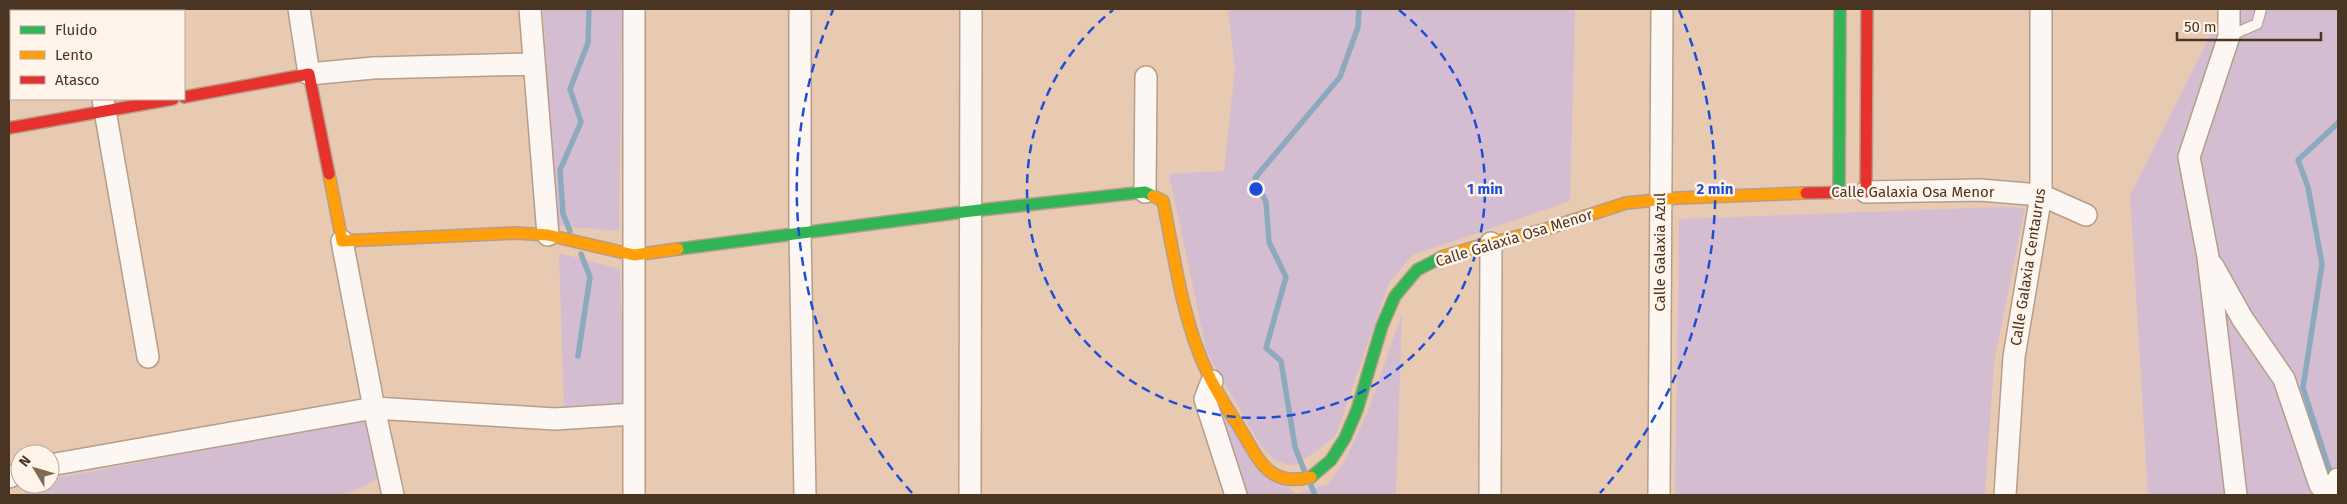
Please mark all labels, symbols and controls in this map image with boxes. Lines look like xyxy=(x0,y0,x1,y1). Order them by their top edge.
legend xyxy=(10,10,185,100)
scale bar xyxy=(2177,10,2321,42)
text: 50 m xyxy=(2184,18,2217,36)
text: Fluido xyxy=(55,21,97,39)
text: Lento xyxy=(55,46,93,64)
text: Atasco xyxy=(55,71,100,89)
centre of rings xyxy=(1247,180,1265,198)
text: 1 min xyxy=(1467,180,1503,198)
text: 2 min xyxy=(1697,180,1733,198)
street label: Calle Galaxia Osa Menor xyxy=(1831,183,1995,201)
street label: Calle Galaxia Centaurus xyxy=(2007,187,2049,347)
street label: Calle Galaxia Azul xyxy=(1651,192,1669,311)
street label: Calle Galaxia Osa Menor xyxy=(1433,205,1595,270)
north arrow xyxy=(10,444,60,494)
text: N xyxy=(16,452,35,470)

